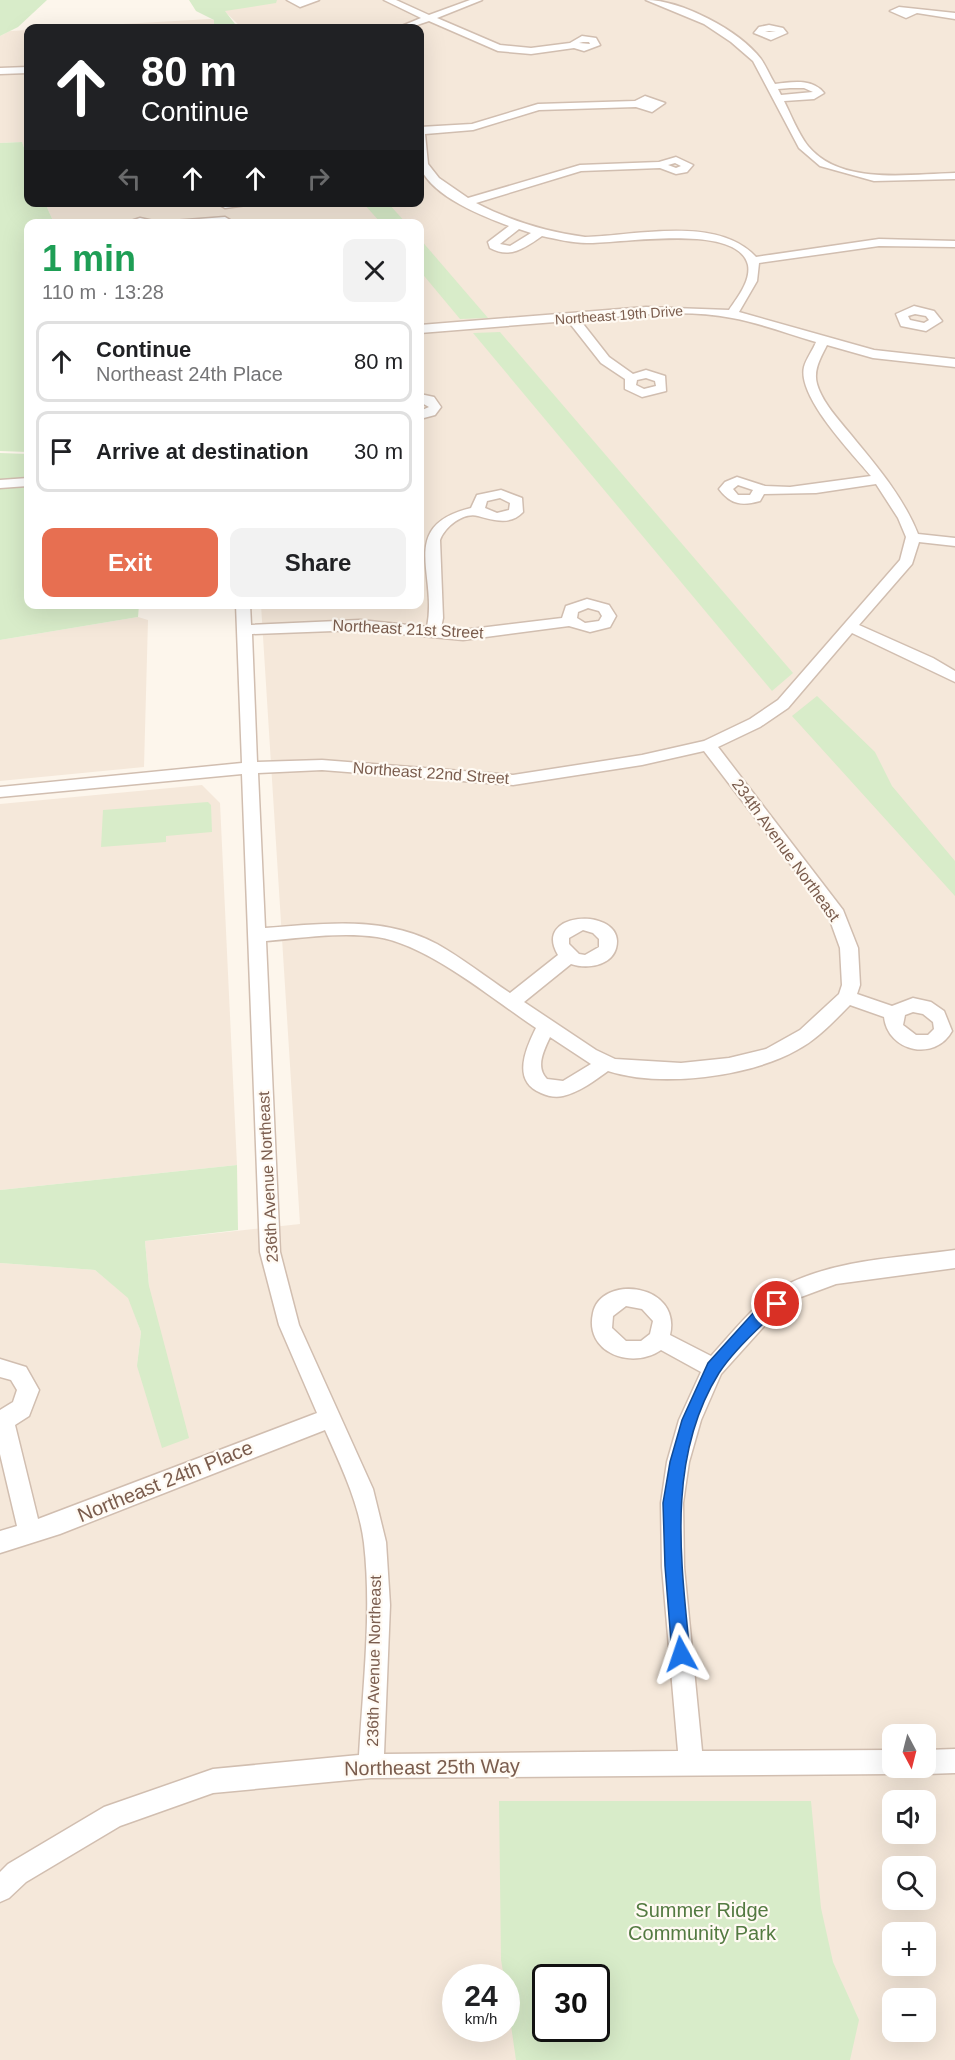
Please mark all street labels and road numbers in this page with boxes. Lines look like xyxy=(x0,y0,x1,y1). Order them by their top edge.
street label: Northeast 19th Drive xyxy=(554,303,684,327)
street label: Northeast 21st Street xyxy=(332,617,484,641)
street label: Northeast 22nd Street xyxy=(352,759,510,787)
street label: 234th Avenue Northeast xyxy=(729,776,844,925)
street label: 236th Avenue Northeast xyxy=(255,1090,281,1263)
street label: Northeast 24th Place xyxy=(74,1436,256,1526)
street label: 236th Avenue Northeast xyxy=(364,1575,384,1747)
street label: Northeast 25th Way xyxy=(344,1754,520,1780)

